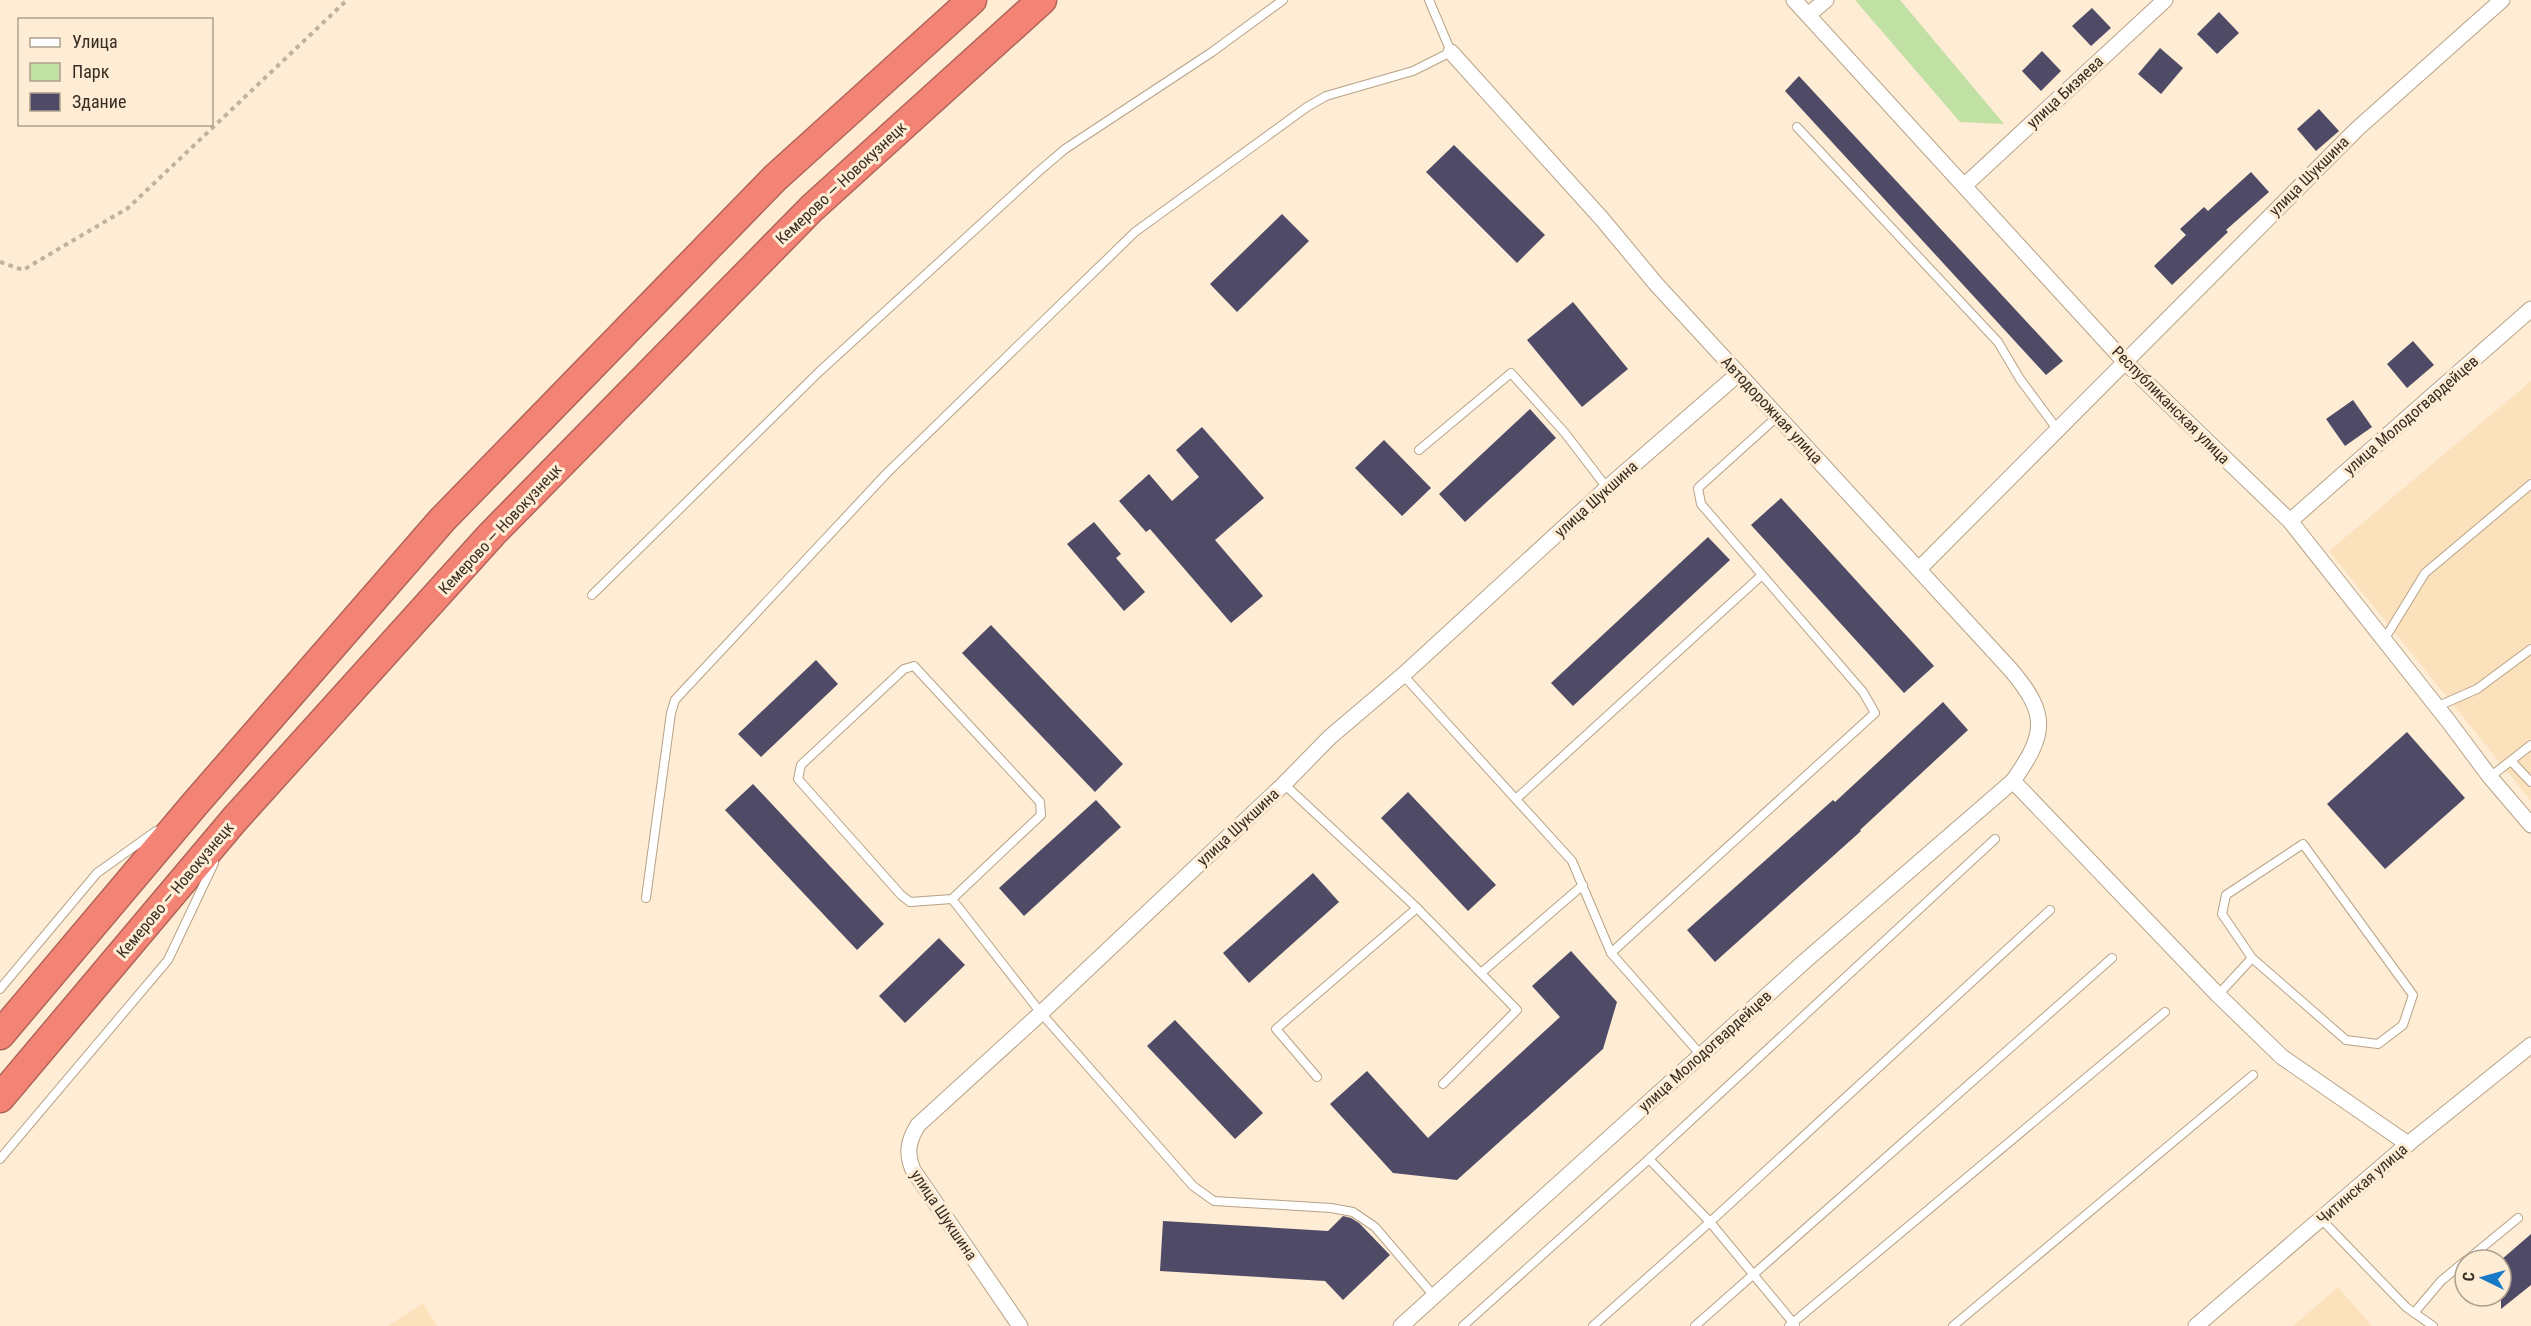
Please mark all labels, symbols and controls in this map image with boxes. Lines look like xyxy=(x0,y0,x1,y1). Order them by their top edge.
legend xyxy=(18,18,213,126)
text: Улица xyxy=(72,31,118,52)
street label: улица Бизяева xyxy=(2023,52,2107,132)
text: Парк xyxy=(72,61,110,82)
text: Здание xyxy=(72,91,126,112)
street label: Кемерово — Новокузнецк xyxy=(772,117,910,248)
street label: улица Шукшина xyxy=(2265,132,2353,220)
street label: Республиканская улица xyxy=(2108,342,2234,468)
street label: улица Молодогвардейцев xyxy=(2340,351,2482,479)
street label: Автодорожная улица xyxy=(1717,352,1827,468)
street label: улица Шукшина xyxy=(1551,457,1641,541)
street label: Кемерово — Новокузнецк xyxy=(435,460,566,598)
street label: улица Шукшина xyxy=(1193,784,1283,870)
street label: Кемерово — Новокузнецк xyxy=(113,818,238,962)
street label: улица Молодогвардейцев xyxy=(1635,986,1775,1116)
street label: Читинская улица xyxy=(2313,1140,2411,1228)
street label: улица Шукшина xyxy=(907,1166,981,1264)
north arrow xyxy=(2453,1248,2513,1308)
text: С xyxy=(2459,1271,2478,1282)

